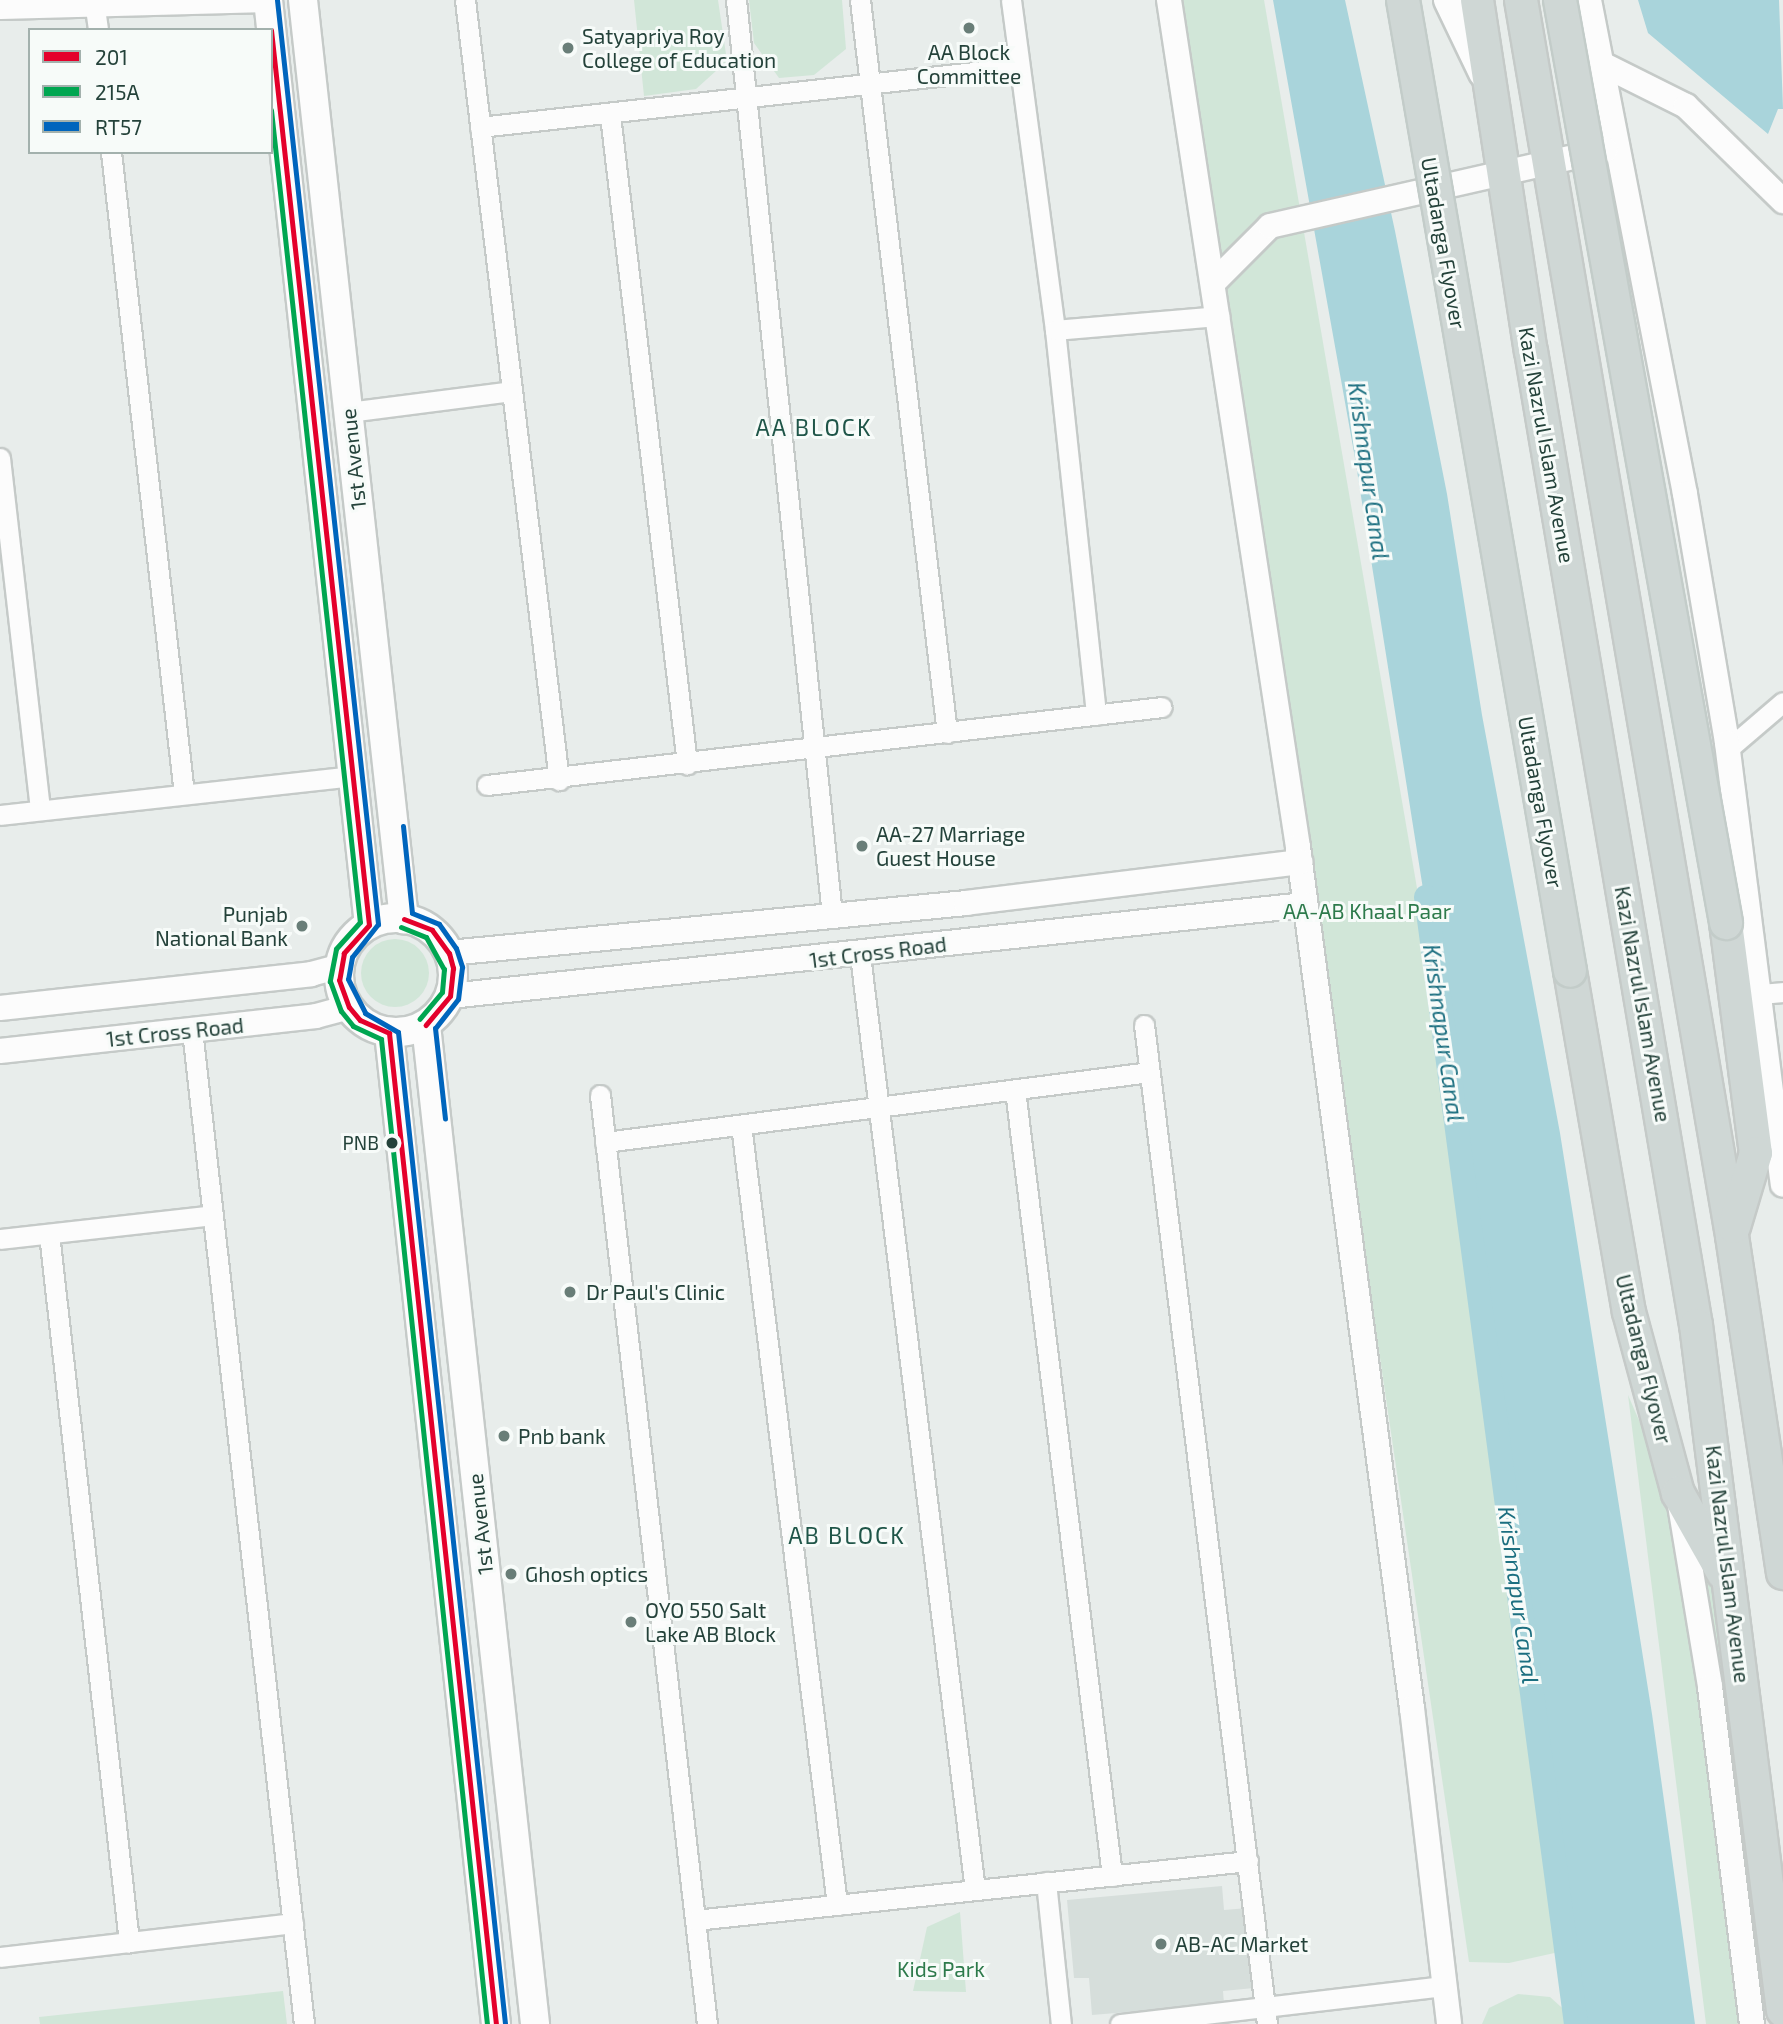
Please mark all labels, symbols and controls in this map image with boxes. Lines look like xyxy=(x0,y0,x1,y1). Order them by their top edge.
marker: AA Block Committee xyxy=(961,20,977,36)
place label: Satyapriya Roy College of Education xyxy=(582,23,777,73)
legend xyxy=(28,28,273,154)
place label: AA Block Committee xyxy=(917,39,1021,89)
marker: Satyapriya Roy College of Education xyxy=(560,40,576,56)
text: 201 xyxy=(95,44,128,69)
text: 215A xyxy=(95,79,139,104)
text: RT57 xyxy=(95,114,142,139)
street label: Ultadanga Flyover xyxy=(1417,155,1471,331)
street label: Kazi Nazrul Islam Avenue xyxy=(1514,324,1580,566)
water label: Krishnapur Canal xyxy=(1343,380,1395,562)
street label: 1st Avenue xyxy=(335,407,371,511)
district label: AA BLOCK xyxy=(756,413,872,441)
street label: Ultadanga Flyover xyxy=(1514,714,1568,890)
place label: AA-27 Marriage Guest House xyxy=(876,821,1025,871)
marker: AA-27 Marriage Guest House xyxy=(854,838,870,854)
street label: Kazi Nazrul Islam Avenue xyxy=(1610,883,1676,1125)
park label: AA-AB Khaal Paar xyxy=(1283,898,1451,924)
place label: Punjab National Bank xyxy=(154,901,288,951)
marker: Punjab National Bank xyxy=(294,918,310,934)
street label: 1st Cross Road xyxy=(808,931,948,973)
water label: Krishnapur Canal xyxy=(1418,942,1470,1124)
street label: 1st Cross Road xyxy=(105,1012,245,1052)
place label: PNB xyxy=(343,1132,379,1154)
marker: PNB xyxy=(385,1136,399,1150)
street label: Ultadanga Flyover xyxy=(1611,1272,1677,1446)
place label: Dr Paul's Clinic xyxy=(586,1279,726,1305)
marker: Dr Paul's Clinic xyxy=(560,1282,580,1302)
place label: Pnb bank xyxy=(518,1423,606,1449)
marker: Pnb bank xyxy=(496,1428,512,1444)
street label: Kazi Nazrul Islam Avenue xyxy=(1701,1443,1755,1685)
street label: 1st Avenue xyxy=(462,1472,498,1576)
water label: Krishnapur Canal xyxy=(1493,1504,1545,1686)
district label: AB BLOCK xyxy=(789,1521,905,1549)
place label: Ghosh optics xyxy=(525,1561,648,1587)
marker: Ghosh optics xyxy=(503,1566,519,1582)
place label: OYO 550 Salt Lake AB Block xyxy=(645,1597,777,1647)
marker: OYO 550 Salt Lake AB Block xyxy=(623,1614,639,1630)
place label: AB-AC Market xyxy=(1175,1931,1308,1957)
marker: AB-AC Market xyxy=(1153,1936,1169,1952)
park label: Kids Park xyxy=(897,1956,985,1982)

